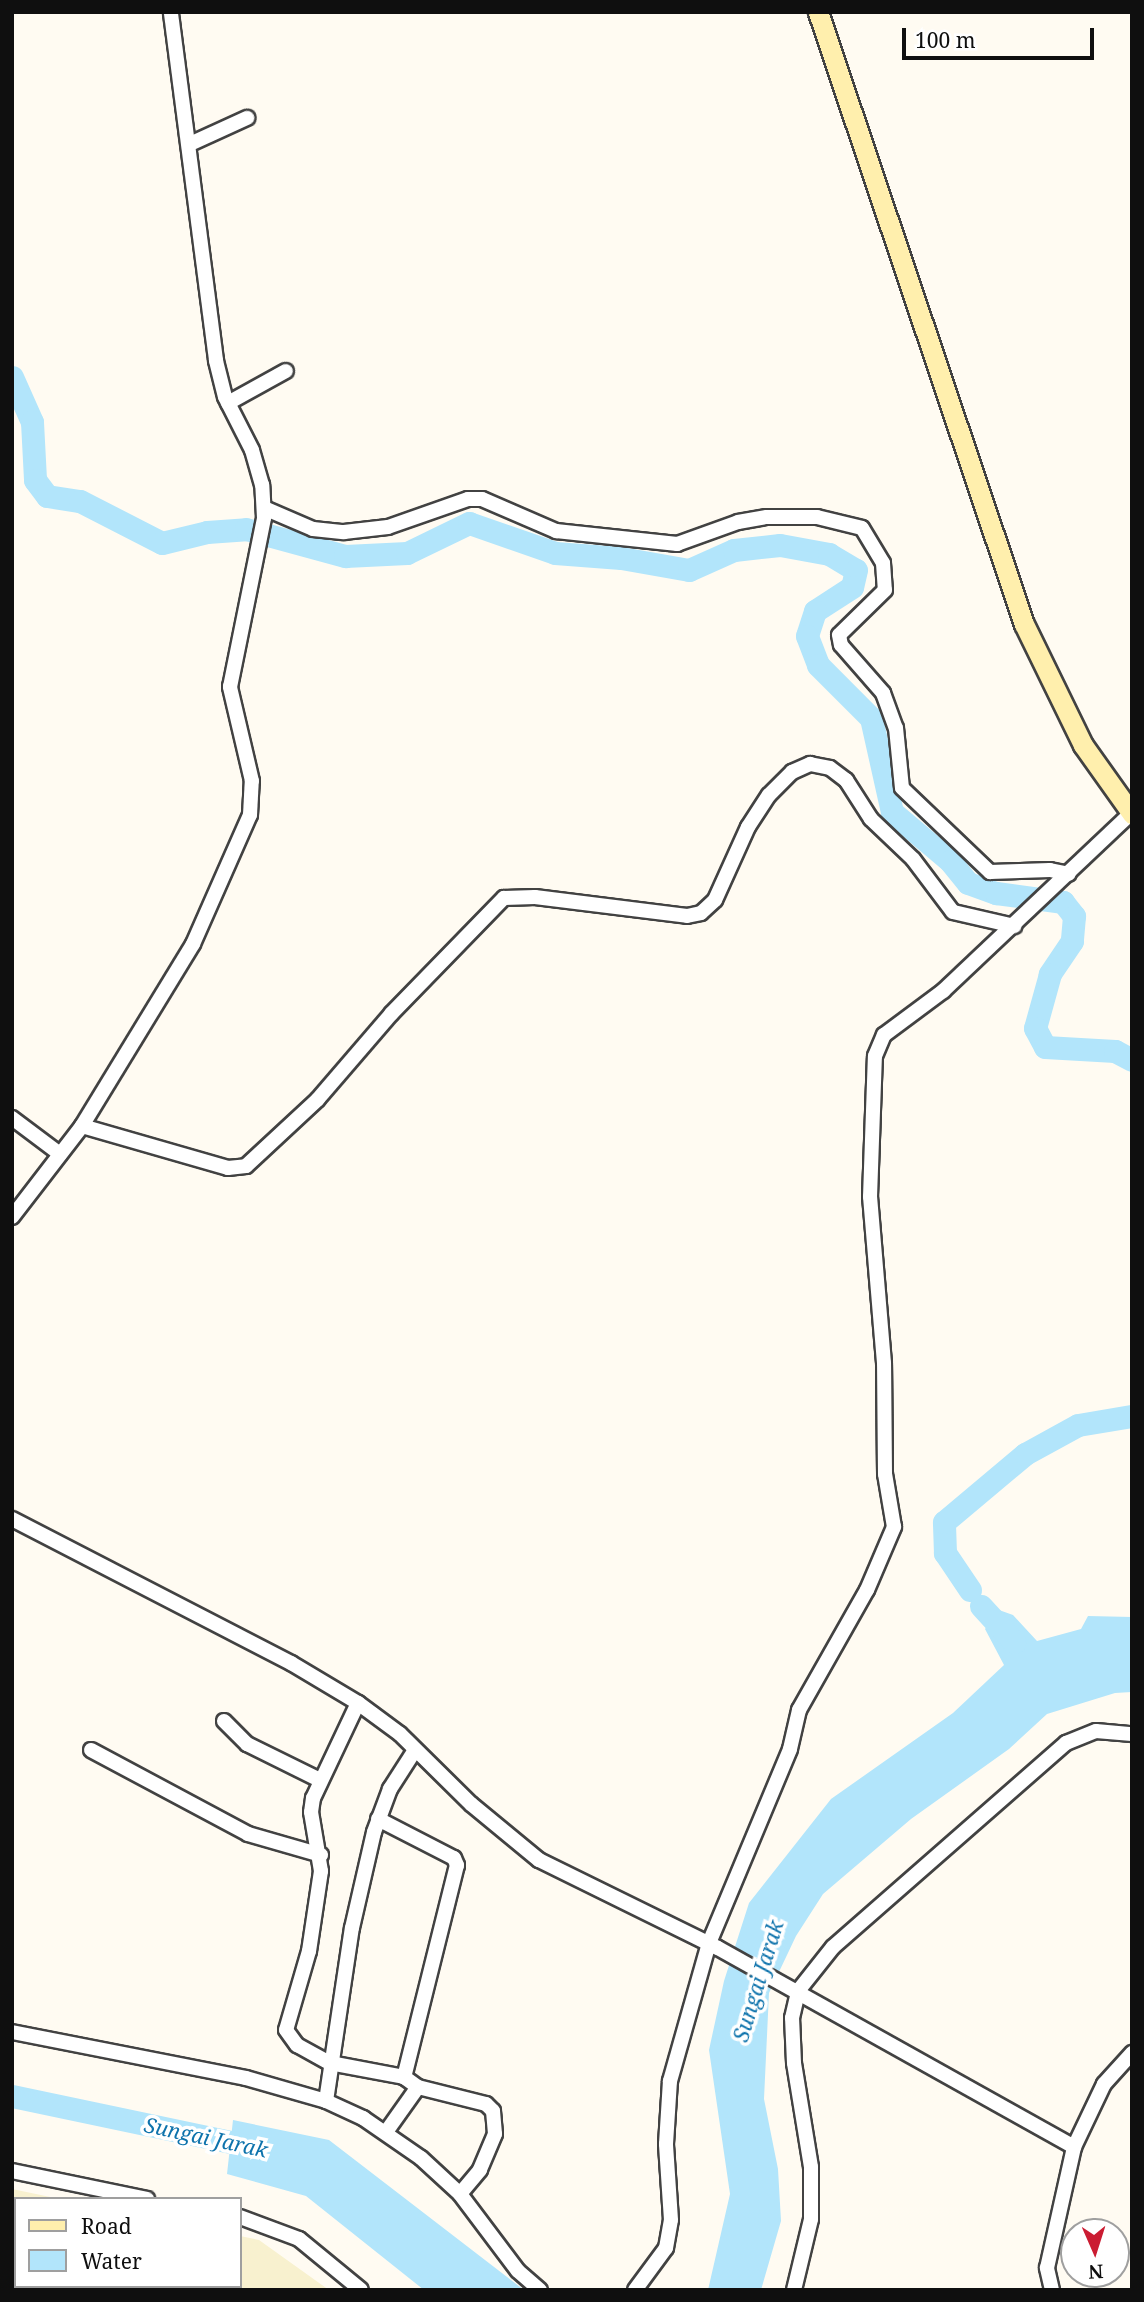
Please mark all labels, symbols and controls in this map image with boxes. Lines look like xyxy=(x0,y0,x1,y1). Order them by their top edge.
scale bar xyxy=(906,14,1098,58)
text: 100 m xyxy=(915,26,976,54)
water label: Sungai Jarak xyxy=(728,1917,788,2045)
water label: Sungai Jarak xyxy=(142,2112,270,2162)
legend xyxy=(14,2197,242,2288)
text: Road xyxy=(81,2212,132,2240)
north arrow xyxy=(1060,2218,1130,2288)
text: Water xyxy=(81,2247,142,2275)
text: N xyxy=(1088,2259,1104,2285)

